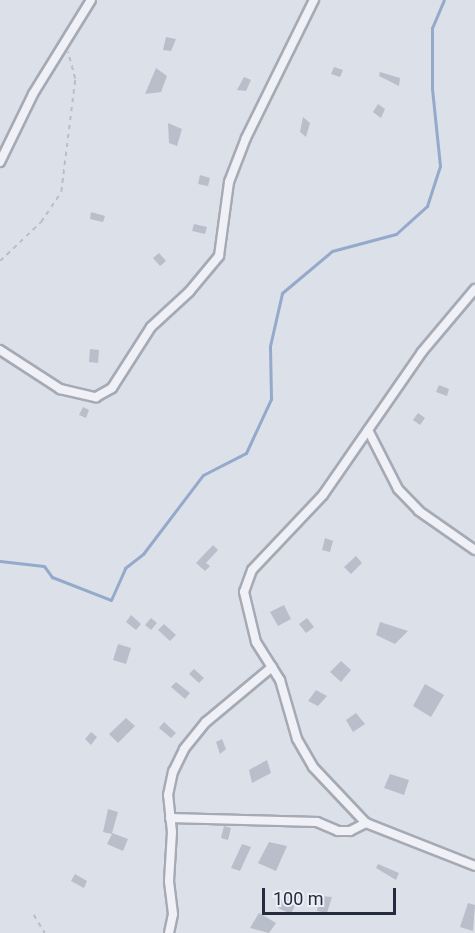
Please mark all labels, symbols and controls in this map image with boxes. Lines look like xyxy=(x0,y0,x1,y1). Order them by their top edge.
scale bar xyxy=(265,876,398,914)
text: 100 m xyxy=(273,888,324,909)

